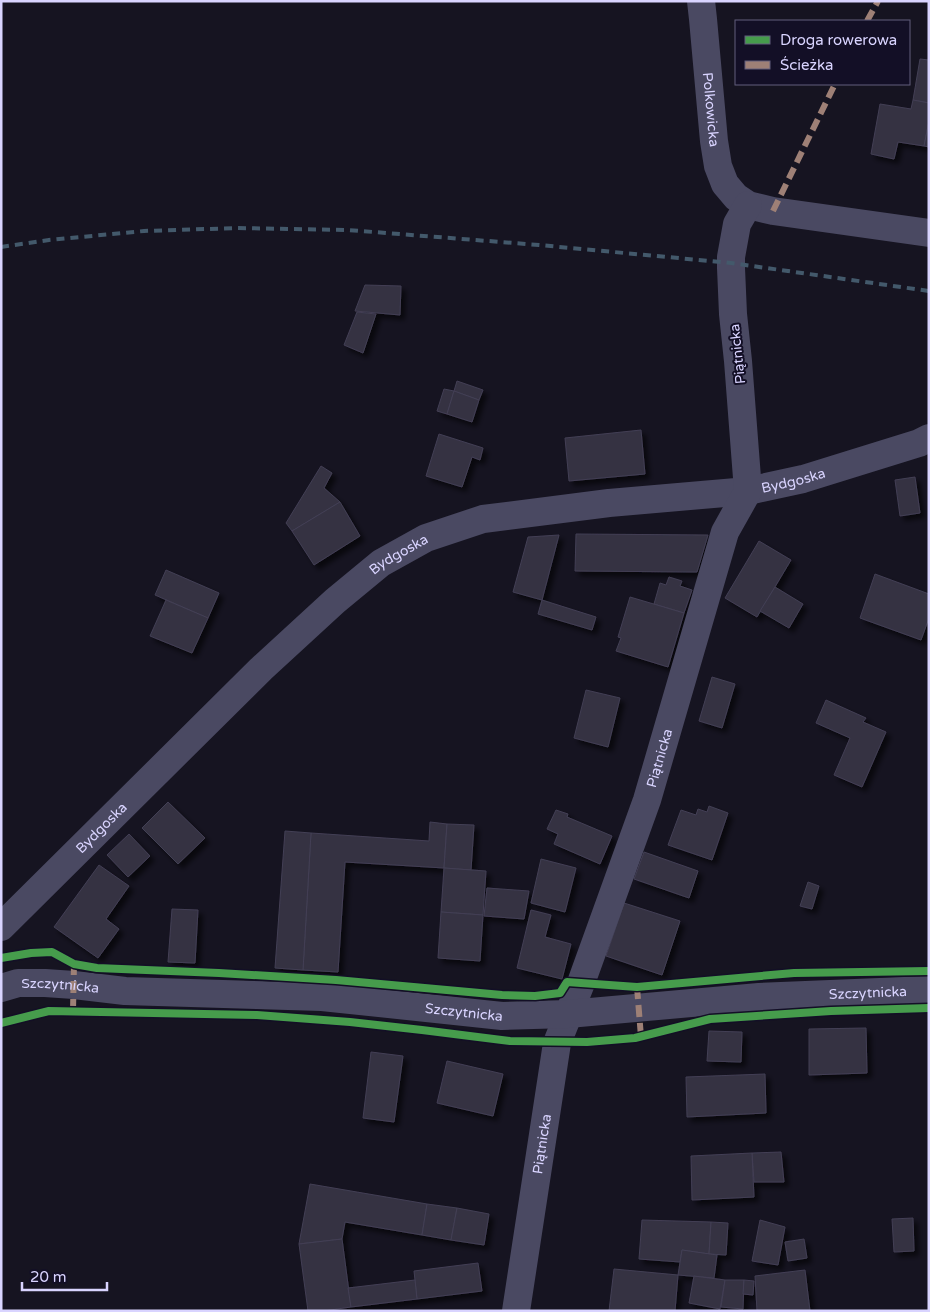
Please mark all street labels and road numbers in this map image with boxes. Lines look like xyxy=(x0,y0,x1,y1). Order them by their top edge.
street label: Polkowicka xyxy=(699,72,723,148)
street label: Piątnicka xyxy=(726,323,749,385)
street label: Bydgoska xyxy=(760,465,827,497)
street label: Bydgoska xyxy=(366,531,431,578)
street label: Piątnicka xyxy=(643,727,676,790)
street label: Bydgoska xyxy=(72,799,131,857)
street label: Szczytnicka xyxy=(21,975,100,997)
street label: Szczytnicka xyxy=(829,983,907,1003)
street label: Szczytnicka xyxy=(424,1000,504,1025)
street label: Piątnicka xyxy=(529,1113,555,1175)

